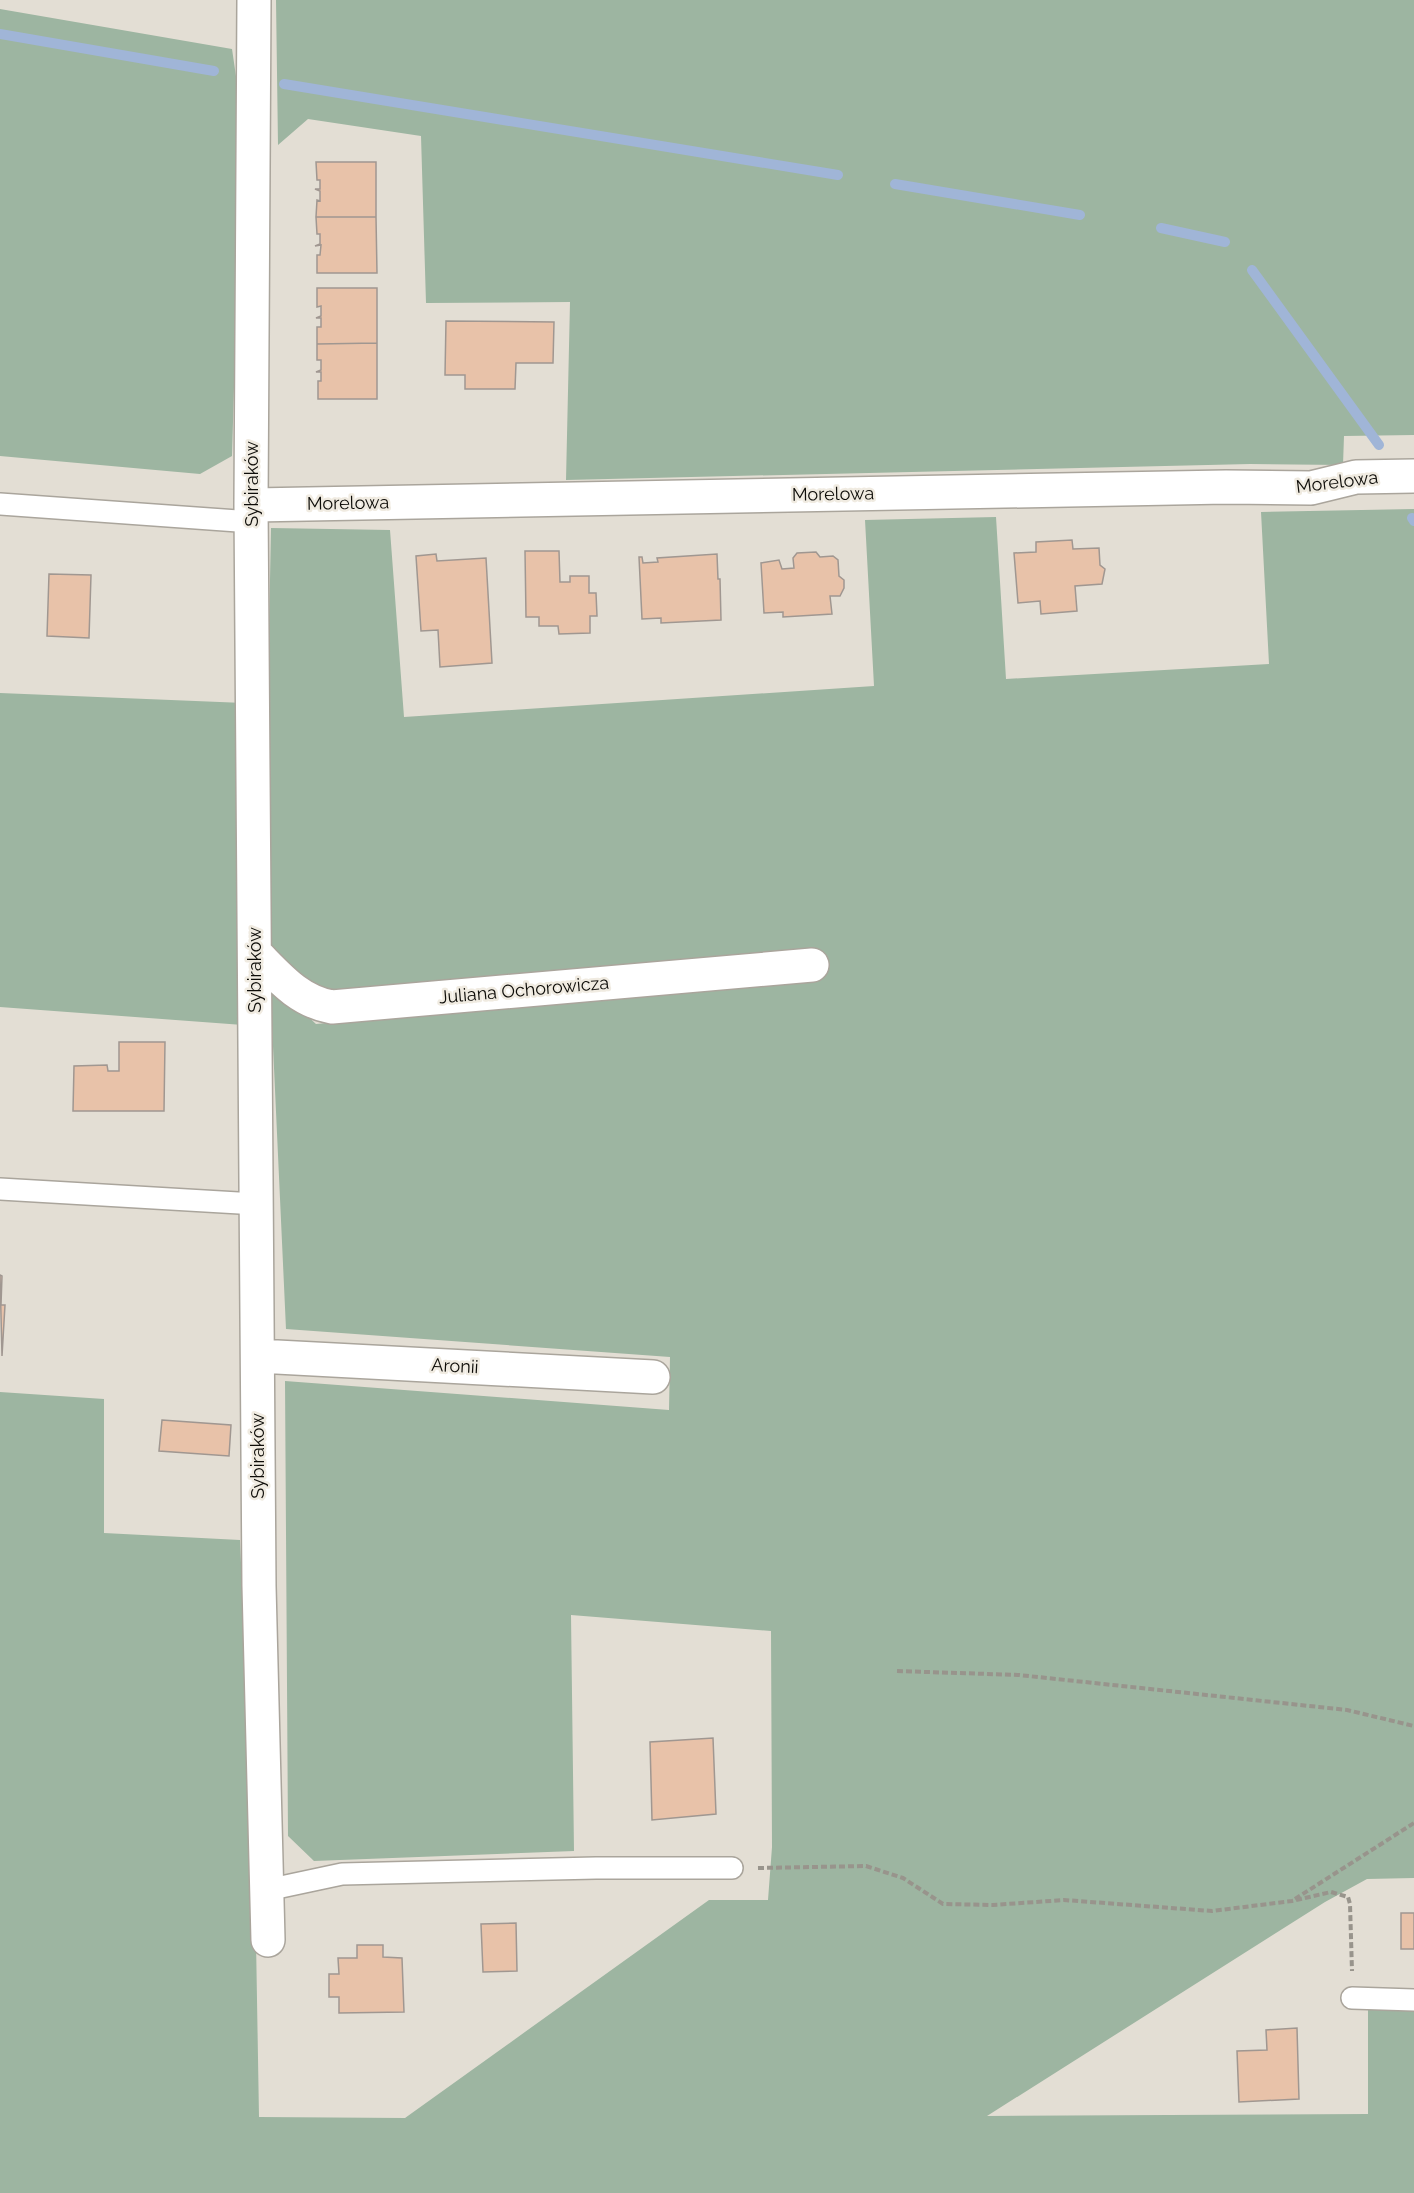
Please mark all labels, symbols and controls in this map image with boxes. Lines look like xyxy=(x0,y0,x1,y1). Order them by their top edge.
street label: Sybiraków xyxy=(241,441,262,527)
street label: Morelowa xyxy=(1295,466,1379,497)
street label: Morelowa xyxy=(792,482,874,505)
street label: Morelowa xyxy=(307,491,389,514)
street label: Sybiraków xyxy=(244,927,265,1013)
street label: Juliana Ochorowicza xyxy=(438,972,610,1007)
street label: Aronii xyxy=(431,1354,479,1377)
street label: Sybiraków xyxy=(247,1413,268,1499)

